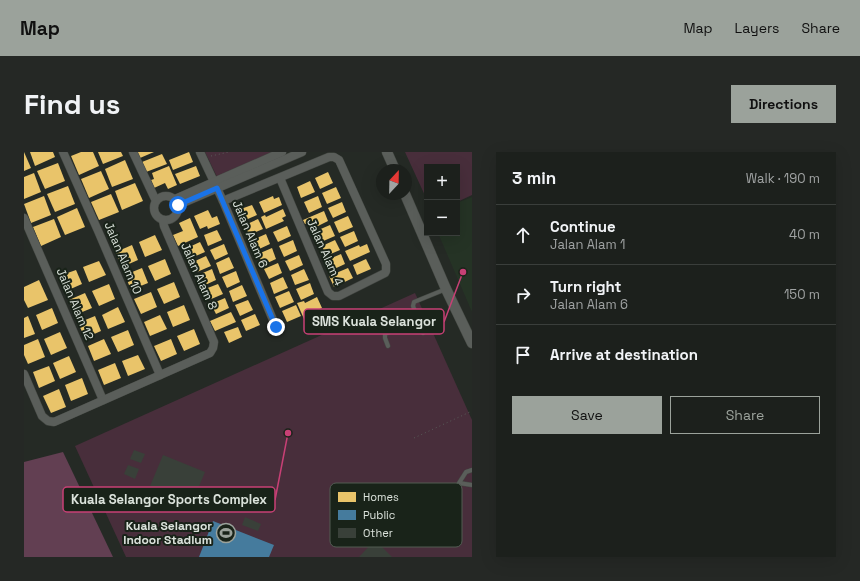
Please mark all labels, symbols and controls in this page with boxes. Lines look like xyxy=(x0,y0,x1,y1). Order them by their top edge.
text: Map xyxy=(20,16,60,41)
text: Map xyxy=(683,19,713,37)
text: Layers xyxy=(735,19,779,37)
text: Share xyxy=(801,19,840,37)
button: Directions xyxy=(731,85,836,123)
text: Find us xyxy=(24,86,121,122)
north arrow xyxy=(376,164,412,200)
map controls xyxy=(424,164,460,236)
button: + xyxy=(424,164,460,200)
text: 3 min xyxy=(512,167,556,189)
text: Walk · 190 m xyxy=(746,170,820,187)
route start xyxy=(169,196,187,214)
street label: Jalan Alam 6 xyxy=(229,198,271,270)
button: − xyxy=(424,200,460,236)
street label: Jalan Alam 4 xyxy=(303,216,347,289)
text: Continue xyxy=(550,217,616,236)
street label: Jalan Alam 10 xyxy=(101,219,145,297)
icon: ahead xyxy=(512,224,534,246)
text: 40 m xyxy=(789,226,820,243)
text: Jalan Alam 1 xyxy=(550,236,625,253)
street label: Jalan Alam 8 xyxy=(177,240,221,312)
street label: Jalan Alam 12 xyxy=(53,265,97,343)
text: Turn right xyxy=(550,277,621,296)
icon: right xyxy=(512,284,534,306)
text: 150 m xyxy=(784,286,820,303)
text: Jalan Alam 6 xyxy=(550,296,628,313)
callout: SMS Kuala Selangor xyxy=(304,309,444,334)
text: SMS Kuala Selangor xyxy=(312,313,436,330)
route end xyxy=(267,318,285,336)
icon: arrive xyxy=(512,344,534,366)
text: Arrive at destination xyxy=(550,345,698,364)
button: Save xyxy=(512,396,662,434)
button: Share xyxy=(670,396,820,434)
legend xyxy=(330,483,462,547)
callout: Kuala Selangor Sports Complex xyxy=(63,487,275,512)
text: Homes xyxy=(363,490,399,504)
text: Kuala Selangor Sports Complex xyxy=(71,491,267,508)
text: Public xyxy=(363,508,395,522)
place label: Kuala Selangor Indoor Stadium xyxy=(123,518,212,548)
sports icon: Kuala Selangor Indoor Stadium xyxy=(215,522,237,544)
text: Other xyxy=(363,526,393,540)

